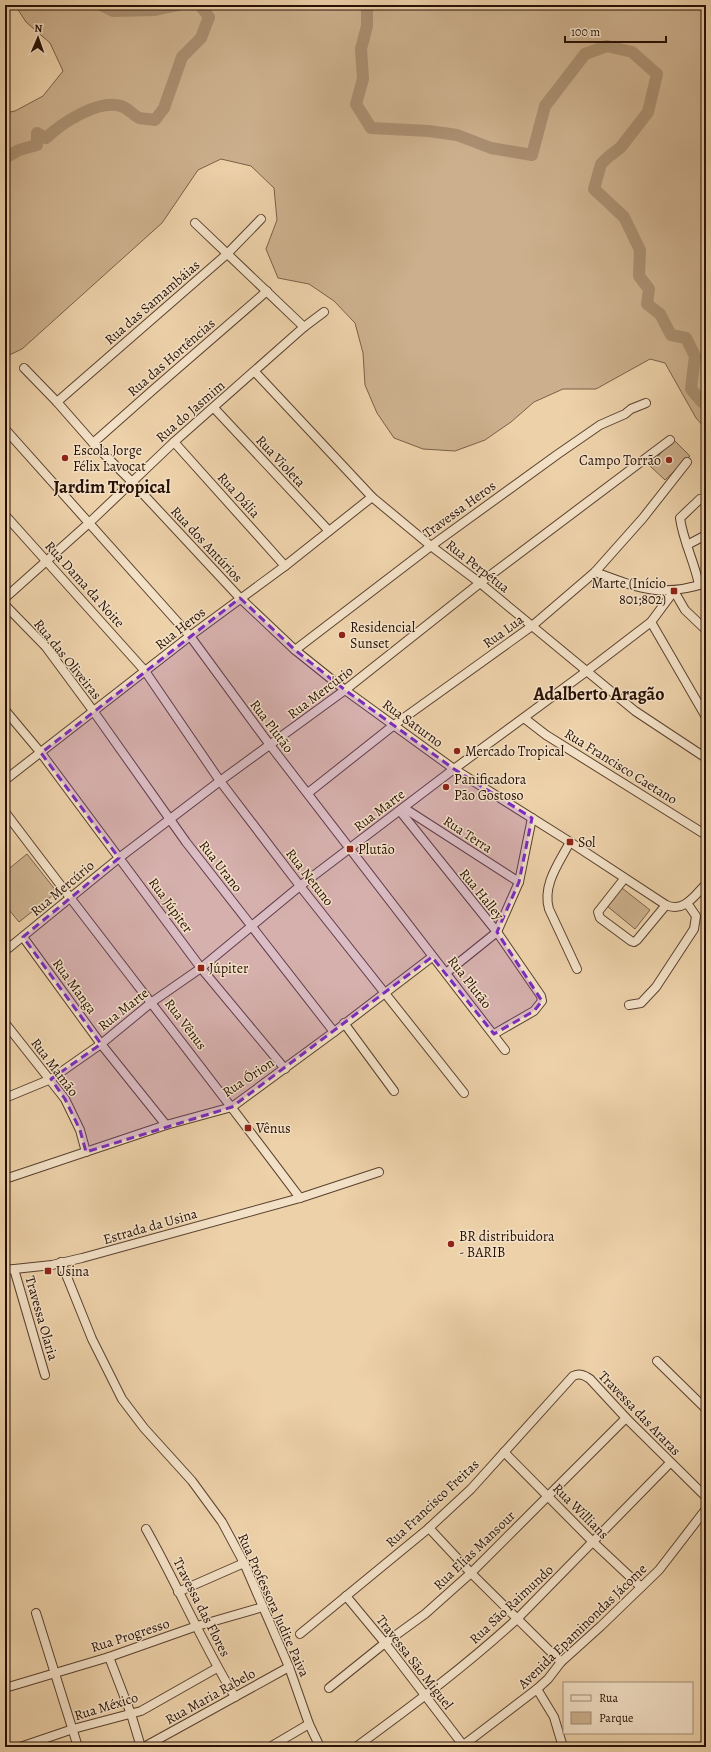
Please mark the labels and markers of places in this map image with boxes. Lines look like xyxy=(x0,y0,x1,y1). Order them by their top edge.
place label: Escola Jorge Félix Lavocat xyxy=(73,441,146,476)
place label: Campo Torrão xyxy=(579,451,661,470)
marker: Escola Jorge Félix Lavocat xyxy=(60,453,70,463)
marker: Campo Torrão xyxy=(664,455,674,465)
place label: Marte (Início 801;802) xyxy=(591,574,666,609)
marker: Marte (Início 801;802) xyxy=(669,586,679,596)
place label: Residencial Sunset xyxy=(350,618,416,653)
marker: Residencial Sunset xyxy=(337,630,347,640)
place label: Mercado Tropical xyxy=(465,742,565,761)
marker: Mercado Tropical xyxy=(452,746,462,756)
place label: Panificadora Pão Gostoso xyxy=(454,770,527,805)
marker: Panificadora Pão Gostoso xyxy=(441,782,451,792)
place label: Sol xyxy=(578,833,596,852)
marker: Sol xyxy=(565,837,575,847)
place label: Plutão xyxy=(358,840,395,859)
marker: Plutão xyxy=(345,844,355,854)
place label: Júpiter xyxy=(209,959,249,978)
marker: Júpiter xyxy=(196,963,206,973)
place label: Vênus xyxy=(255,1119,291,1138)
marker: Vênus xyxy=(243,1123,253,1133)
place label: BR distribuidora - BARIB xyxy=(459,1227,555,1262)
marker: BR distribuidora - BARIB xyxy=(446,1239,456,1249)
place label: Usina xyxy=(56,1262,90,1281)
marker: Usina xyxy=(43,1266,53,1276)

